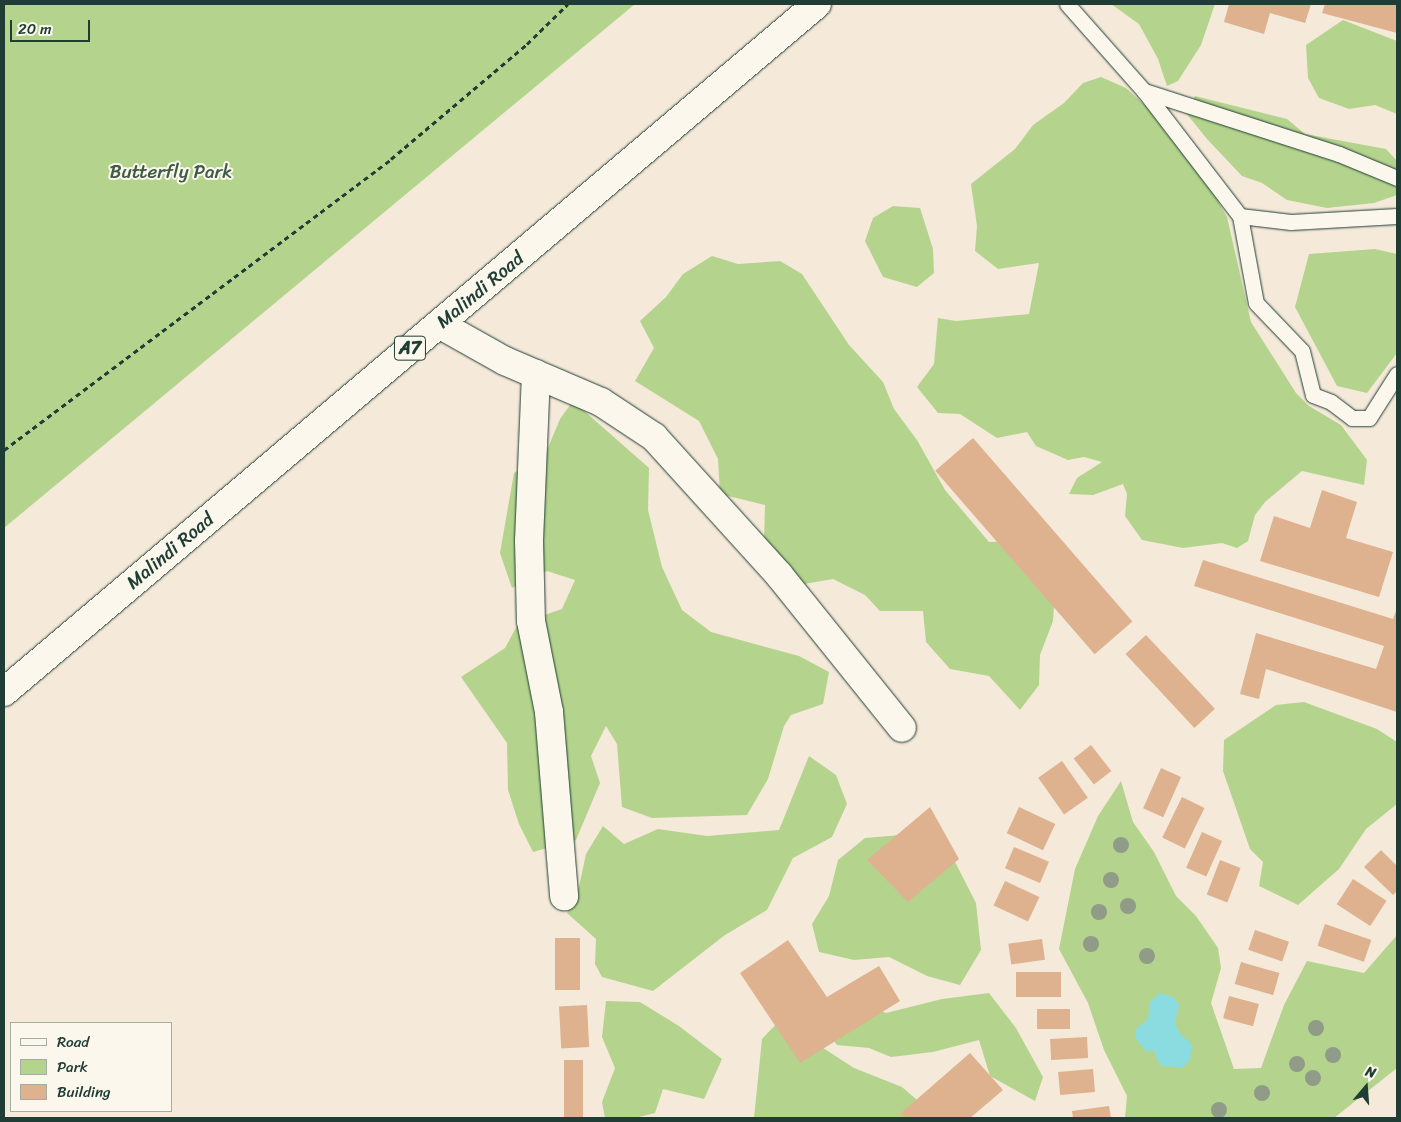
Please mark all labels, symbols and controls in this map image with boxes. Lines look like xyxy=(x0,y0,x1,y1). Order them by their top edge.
scale bar xyxy=(12,10,92,42)
text: 20 m xyxy=(18,16,52,42)
park label: Butterfly Park xyxy=(110,161,232,183)
street label: Malindi Road xyxy=(432,247,528,333)
road number: A7 xyxy=(394,332,426,363)
street label: Malindi Road xyxy=(122,508,218,594)
legend xyxy=(10,1022,172,1112)
text: Road xyxy=(57,1029,89,1055)
text: Park xyxy=(57,1054,88,1080)
text: N xyxy=(1362,1059,1379,1086)
north arrow xyxy=(1341,1062,1391,1112)
text: Building xyxy=(57,1079,111,1105)

